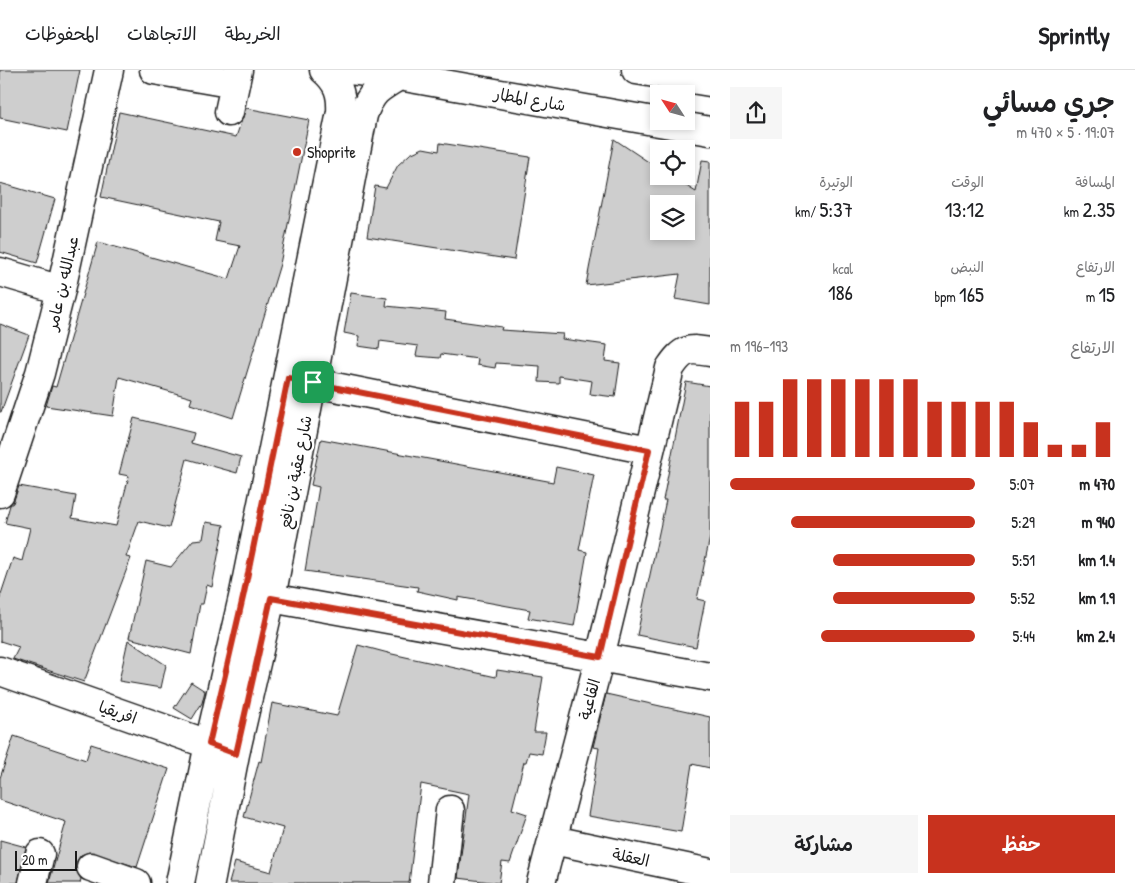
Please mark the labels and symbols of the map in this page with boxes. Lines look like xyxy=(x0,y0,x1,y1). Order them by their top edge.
street label: شارع المطار xyxy=(491,82,567,117)
north arrow xyxy=(650,85,695,130)
place label: Shoprite xyxy=(307,141,357,163)
marker: Shoprite xyxy=(291,146,303,158)
street label: عبدالله بن عامر xyxy=(40,234,84,334)
pin xyxy=(292,361,334,403)
street label: شارع عقبة بن نافع xyxy=(273,413,318,531)
street label: القاعية xyxy=(573,676,605,722)
street label: افريقيا xyxy=(96,695,140,729)
street label: العقلة xyxy=(610,842,652,872)
scale bar xyxy=(15,848,78,871)

